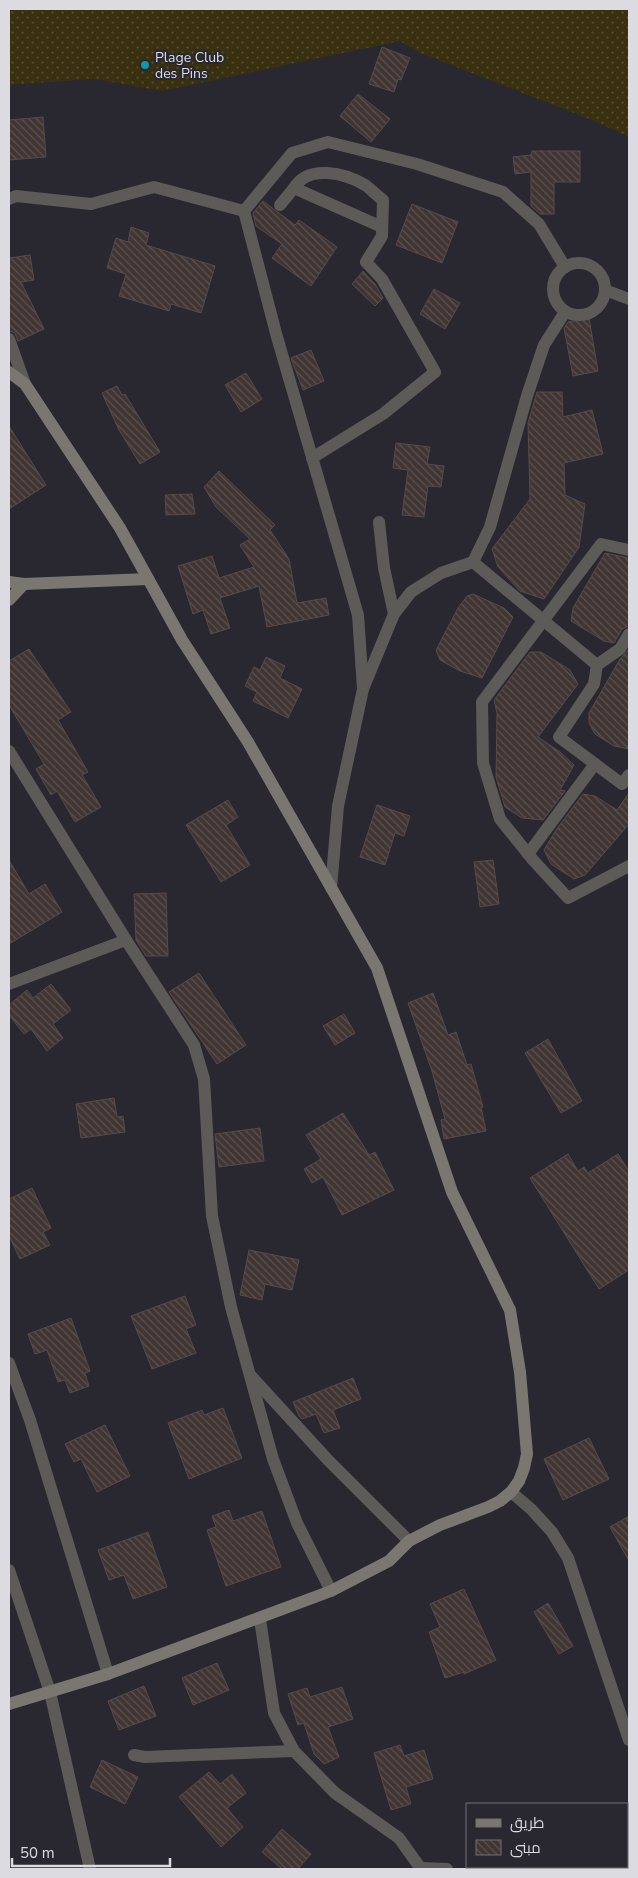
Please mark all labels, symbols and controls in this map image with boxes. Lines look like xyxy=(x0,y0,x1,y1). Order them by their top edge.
place label: Plage Club des Pins xyxy=(155,48,224,83)
marker: Plage Club des Pins xyxy=(139,59,151,71)
legend xyxy=(466,1803,628,1868)
text: طريق xyxy=(510,1813,544,1833)
scale bar xyxy=(12,1836,170,1868)
text: مبنى xyxy=(510,1838,541,1858)
text: 50 m xyxy=(20,1843,55,1863)

